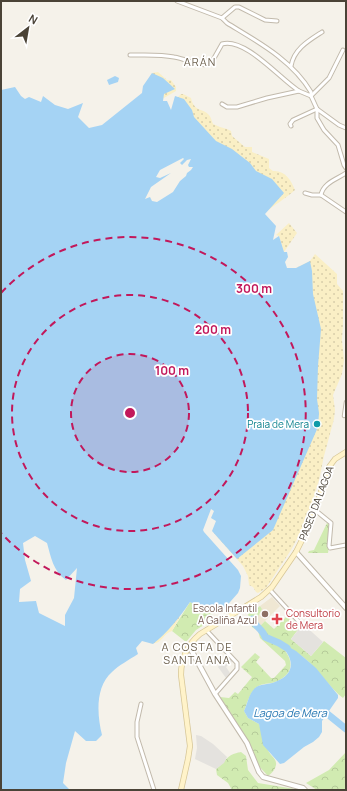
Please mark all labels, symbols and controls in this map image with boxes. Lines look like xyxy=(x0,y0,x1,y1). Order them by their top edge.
north arrow xyxy=(8,8,48,48)
text: N xyxy=(26,11,41,28)
district label: ARÁN xyxy=(184,54,216,69)
text: 300 m xyxy=(236,280,272,297)
text: 200 m xyxy=(195,321,231,338)
text: 100 m xyxy=(155,362,189,379)
centre of rings xyxy=(123,406,137,420)
place label: Praia de Mera xyxy=(247,417,309,431)
marker: Praia de Mera xyxy=(312,419,322,429)
street label: PASEO DA LAGOA xyxy=(295,463,337,542)
place label: Escola Infantil A Galiña Azul xyxy=(193,601,257,627)
place label: Consultorio de Mera xyxy=(286,606,340,632)
marker: Escola Infantil A Galiña Azul xyxy=(260,609,270,619)
marker: Consultorio de Mera xyxy=(271,613,283,625)
district label: A COSTA DE SANTA ANA xyxy=(162,639,232,667)
water label: Lagoa de Mera xyxy=(253,705,328,720)

